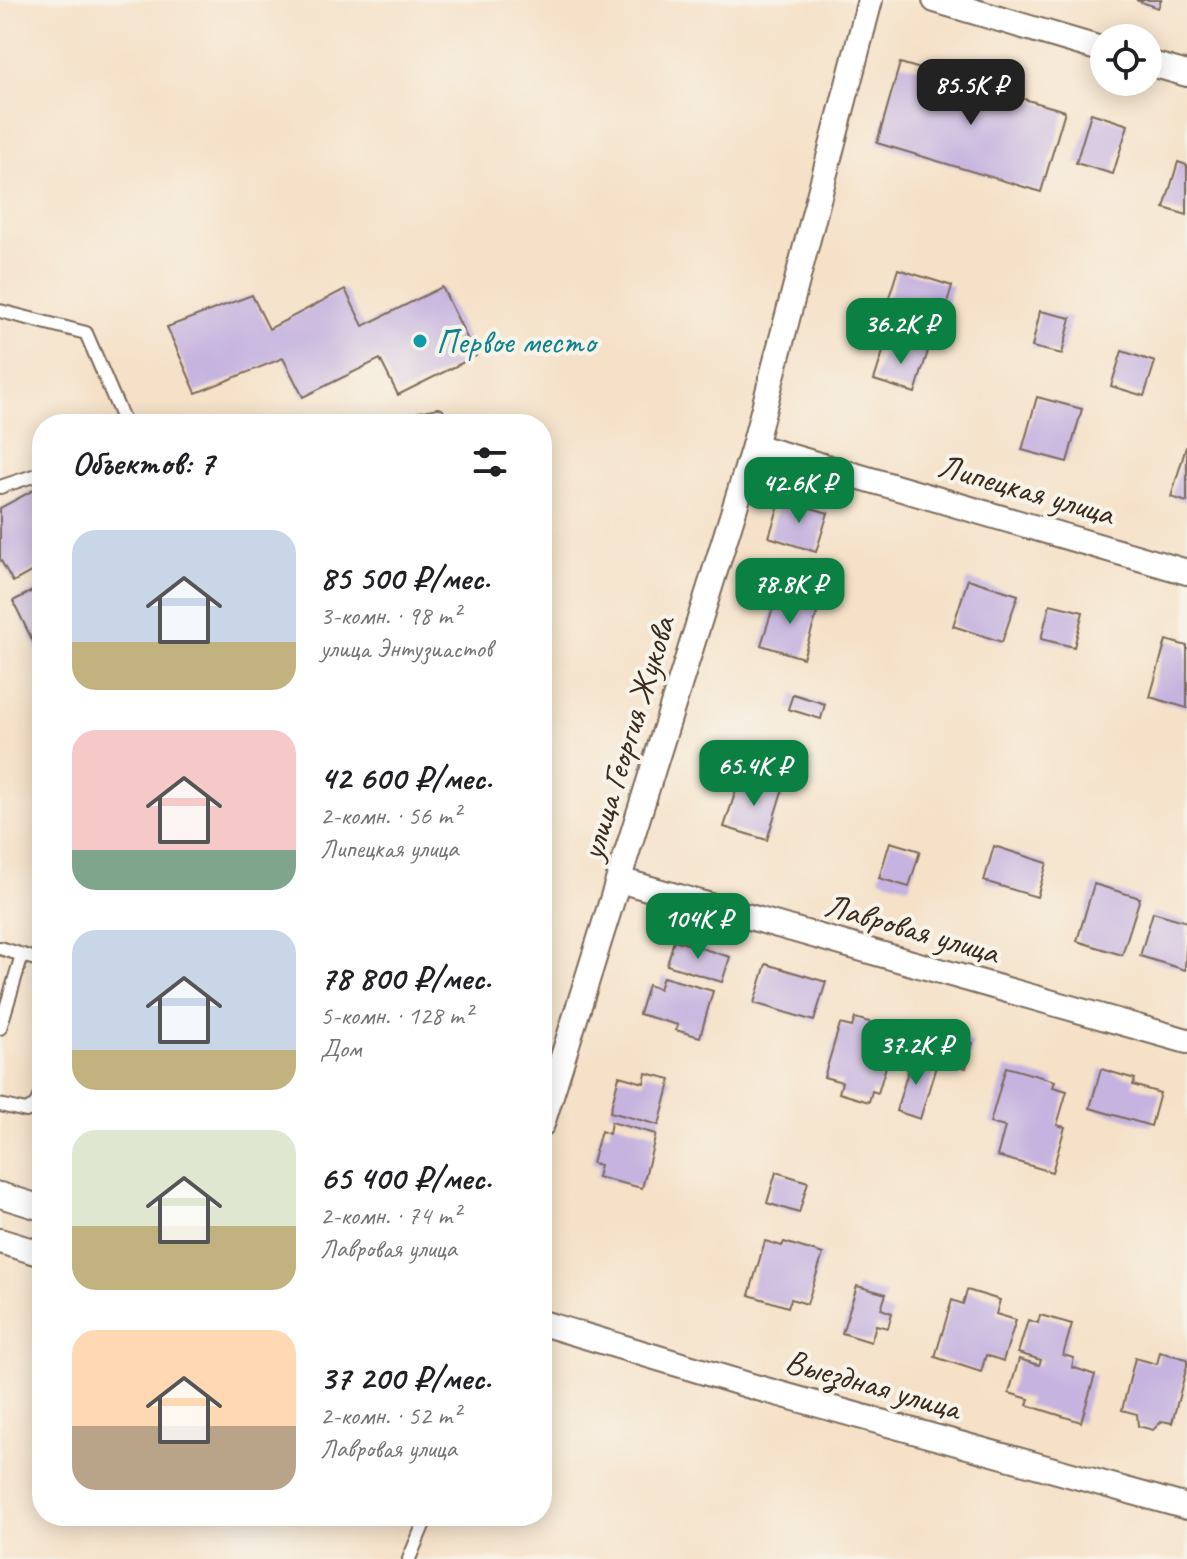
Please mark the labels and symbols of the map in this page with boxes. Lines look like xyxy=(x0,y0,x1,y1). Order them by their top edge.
pin: 85.5K ₽ xyxy=(897,59,1045,127)
pin: 36.2K ₽ xyxy=(827,298,975,366)
place label: Первое место xyxy=(436,320,599,363)
marker: Первое место xyxy=(411,332,429,350)
street label: Липецкая улица xyxy=(933,443,1121,535)
pin: 42.6K ₽ xyxy=(725,457,873,525)
pin: 78.8K ₽ xyxy=(716,558,864,626)
street label: улица Георгия Жукова xyxy=(569,609,685,867)
pin: 65.4K ₽ xyxy=(680,740,828,808)
street label: Лавровая улица xyxy=(820,883,1006,974)
pin: 104K ₽ xyxy=(633,893,763,961)
pin: 37.2K ₽ xyxy=(842,1019,990,1087)
street label: Выездная улица xyxy=(781,1339,968,1430)

